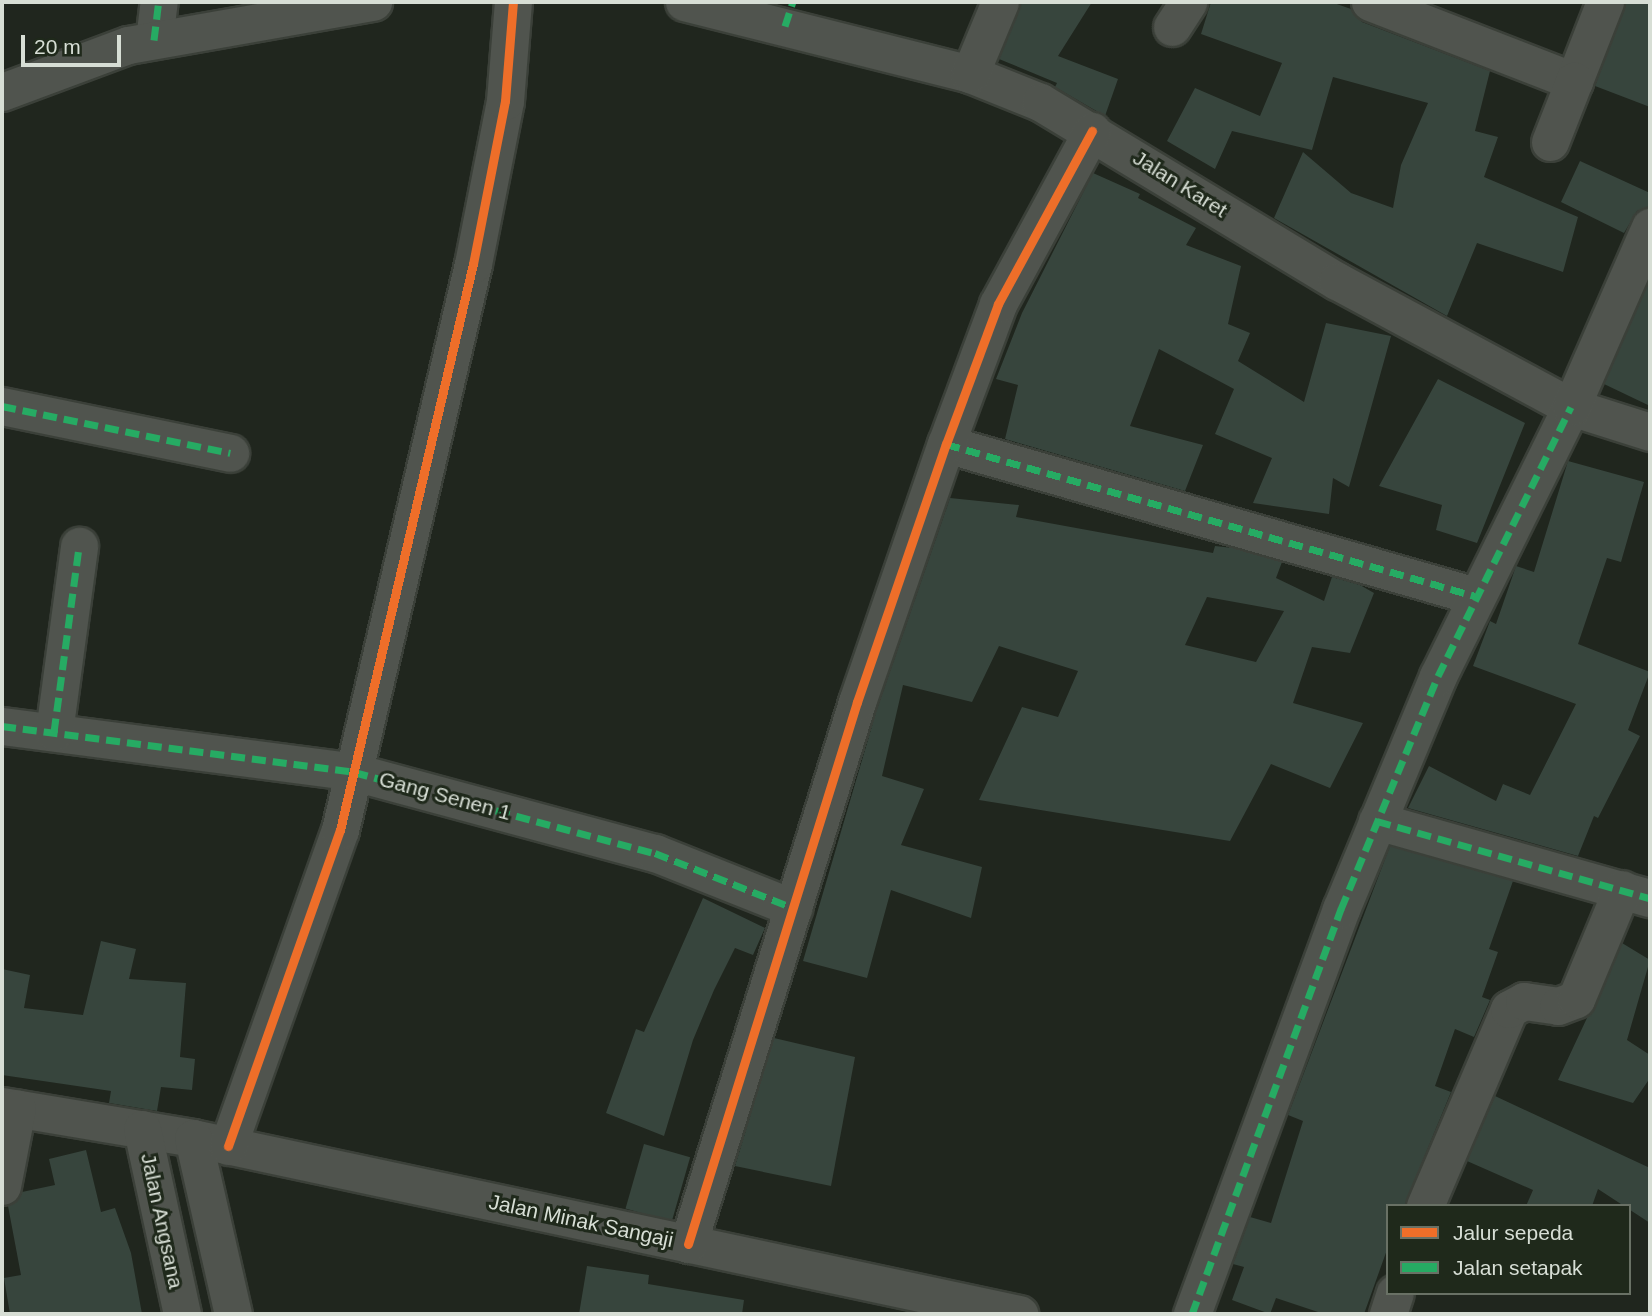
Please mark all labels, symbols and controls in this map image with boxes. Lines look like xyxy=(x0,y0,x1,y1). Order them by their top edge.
scale bar xyxy=(24,21,124,65)
text: 20 m xyxy=(34,35,81,58)
street label: Jalan Karet xyxy=(1128,145,1232,223)
street label: Gang Senen 1 xyxy=(376,766,514,826)
street label: Jalan Angsana xyxy=(135,1150,189,1292)
street label: Jalan Minak Sangaji xyxy=(486,1189,676,1253)
legend xyxy=(1386,1204,1631,1295)
text: Jalur sepeda xyxy=(1453,1221,1573,1244)
text: Jalan setapak xyxy=(1453,1256,1583,1279)

